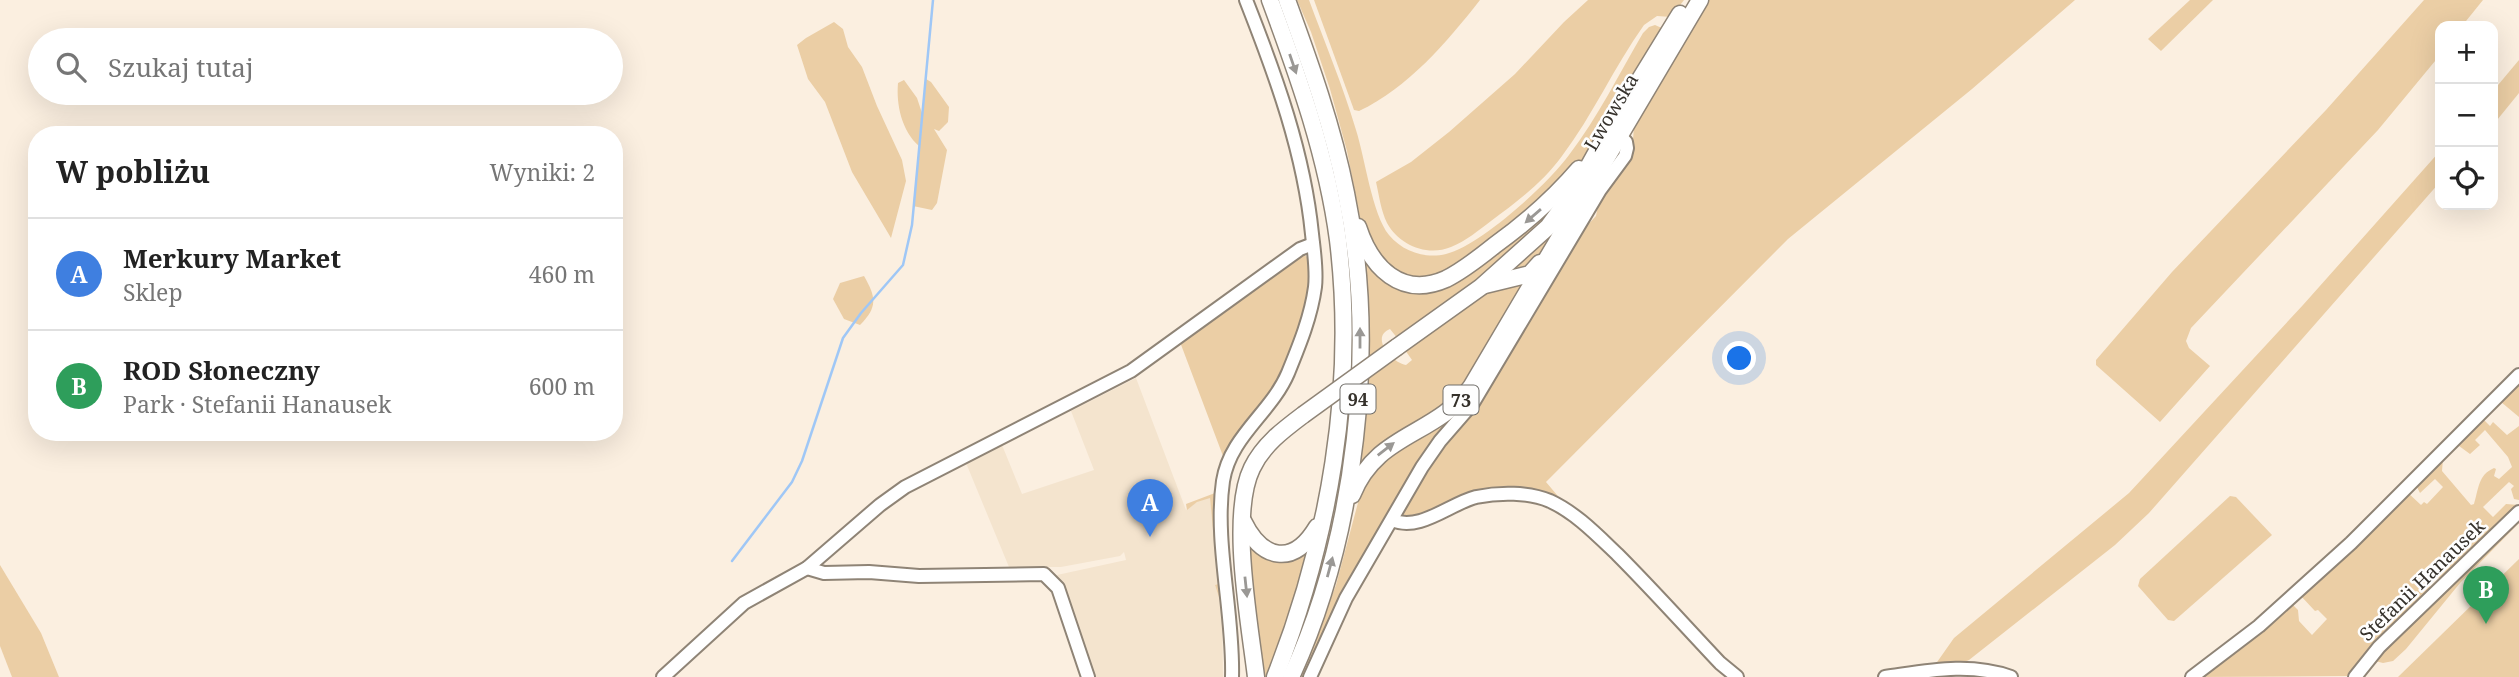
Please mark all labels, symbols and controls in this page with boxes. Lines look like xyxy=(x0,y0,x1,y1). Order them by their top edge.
map controls xyxy=(2435,21,2498,210)
button: + xyxy=(2435,21,2498,84)
search box xyxy=(28,28,623,105)
icon: search xyxy=(52,48,90,86)
text: Szukaj tutaj xyxy=(108,49,254,85)
one-way arrow xyxy=(1288,54,1299,75)
street label: Lwowska xyxy=(1578,69,1644,155)
button: − xyxy=(2435,84,2498,147)
button: locate xyxy=(2435,147,2498,210)
text: W pobliżu xyxy=(56,151,210,192)
text: Wyniki: 2 xyxy=(489,156,595,188)
one-way arrow xyxy=(1525,208,1542,223)
text: Merkury Market xyxy=(123,240,341,276)
text: A xyxy=(70,258,88,290)
text: 460 m xyxy=(529,258,595,290)
text: Sklep xyxy=(123,276,183,308)
one-way arrow xyxy=(1354,327,1365,349)
your location xyxy=(1722,341,1756,375)
text: ROD Słoneczny xyxy=(123,352,320,388)
text: B xyxy=(71,370,87,402)
text: 600 m xyxy=(529,370,595,402)
road number: 94 xyxy=(1340,384,1376,414)
road number: 73 xyxy=(1444,386,1478,414)
text: Park · Stefanii Hanausek xyxy=(123,388,391,420)
one-way arrow xyxy=(1377,442,1395,456)
pin: A xyxy=(1127,479,1173,537)
street label: Stefanii Hanausek xyxy=(2354,513,2491,647)
one-way arrow xyxy=(1326,556,1336,577)
pin: B xyxy=(2463,566,2509,624)
one-way arrow xyxy=(1241,576,1252,598)

